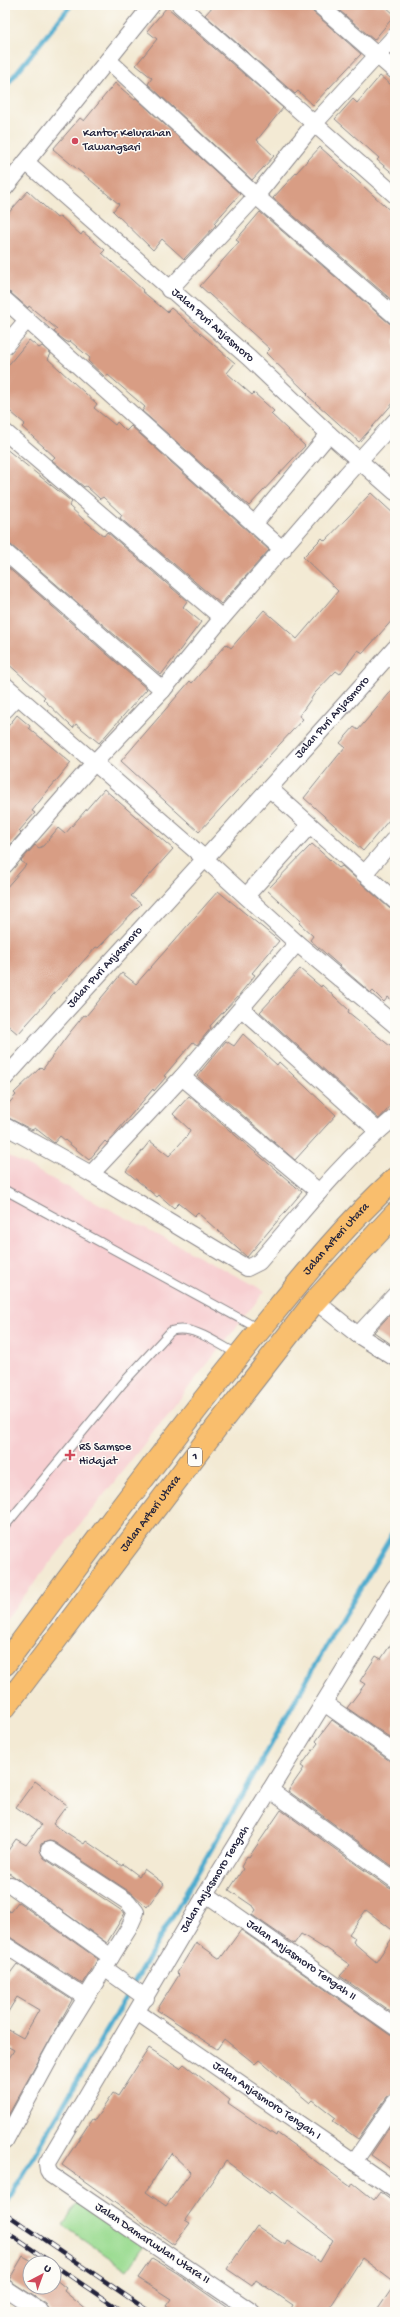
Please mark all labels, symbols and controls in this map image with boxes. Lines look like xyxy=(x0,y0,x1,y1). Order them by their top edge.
place label: Kantor Kelurahan Tawangsari xyxy=(82,127,171,155)
marker: Kantor Kelurahan Tawangsari xyxy=(70,136,80,146)
street label: Jalan Puri Anjasmoro xyxy=(168,286,257,366)
street label: Jalan Puri Anjasmoro xyxy=(292,674,373,762)
street label: Jalan Puri Anjasmoro xyxy=(65,924,146,1011)
street label: Jalan Arteri Utara xyxy=(300,1200,373,1278)
place label: RS Samsoe Hidajat xyxy=(79,1441,132,1469)
road number: 1 xyxy=(188,1448,202,1466)
marker: RS Samsoe Hidajat xyxy=(64,1449,76,1461)
street label: Jalan Arteri Utara xyxy=(117,1473,185,1555)
street label: Jalan Anjasmoro Tengah xyxy=(178,1823,254,1935)
street label: Jalan Anjasmoro Tengah II xyxy=(243,1917,359,2004)
street label: Jalan Anjasmoro Tengah I xyxy=(209,2059,323,2143)
street label: Jalan Damarwulan Utara II xyxy=(92,2200,212,2288)
north arrow xyxy=(22,2255,62,2295)
text: U xyxy=(41,2262,54,2276)

